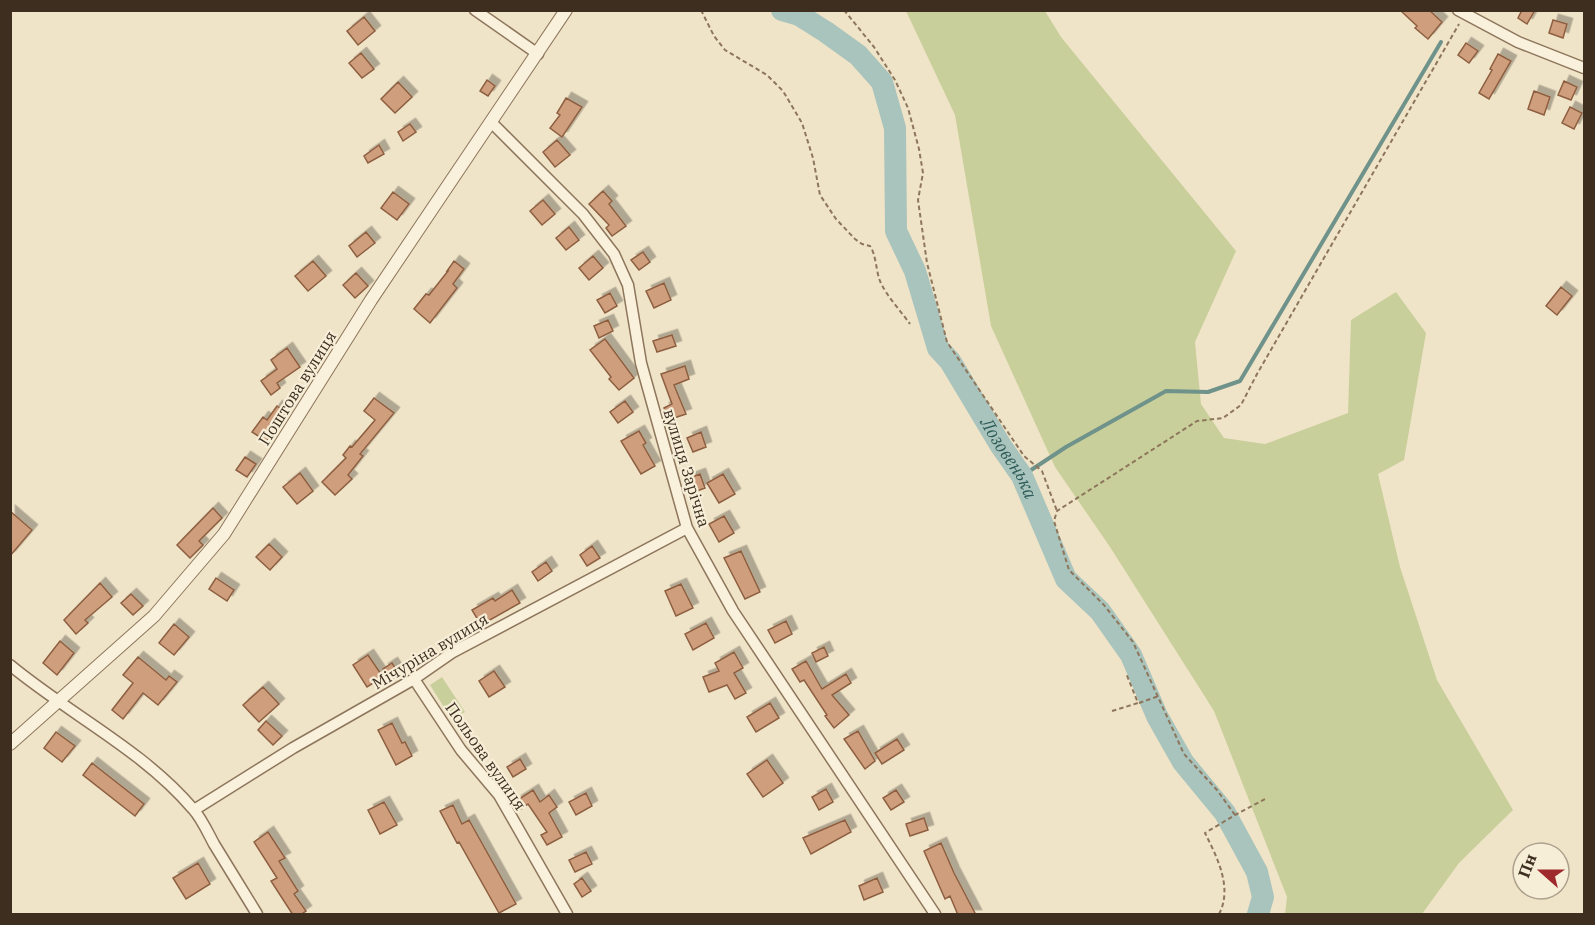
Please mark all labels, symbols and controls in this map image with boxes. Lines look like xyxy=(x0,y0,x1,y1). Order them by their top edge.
street label: Поштова вулиця xyxy=(254,327,340,449)
street label: вулиця Зарічна xyxy=(659,406,715,530)
water label: Лозовенька xyxy=(975,412,1042,502)
street label: Мічуріна вулиця xyxy=(368,608,492,694)
street label: Польова вулиця xyxy=(441,698,531,814)
north arrow xyxy=(1511,841,1571,901)
text: Пн xyxy=(1513,851,1541,880)

